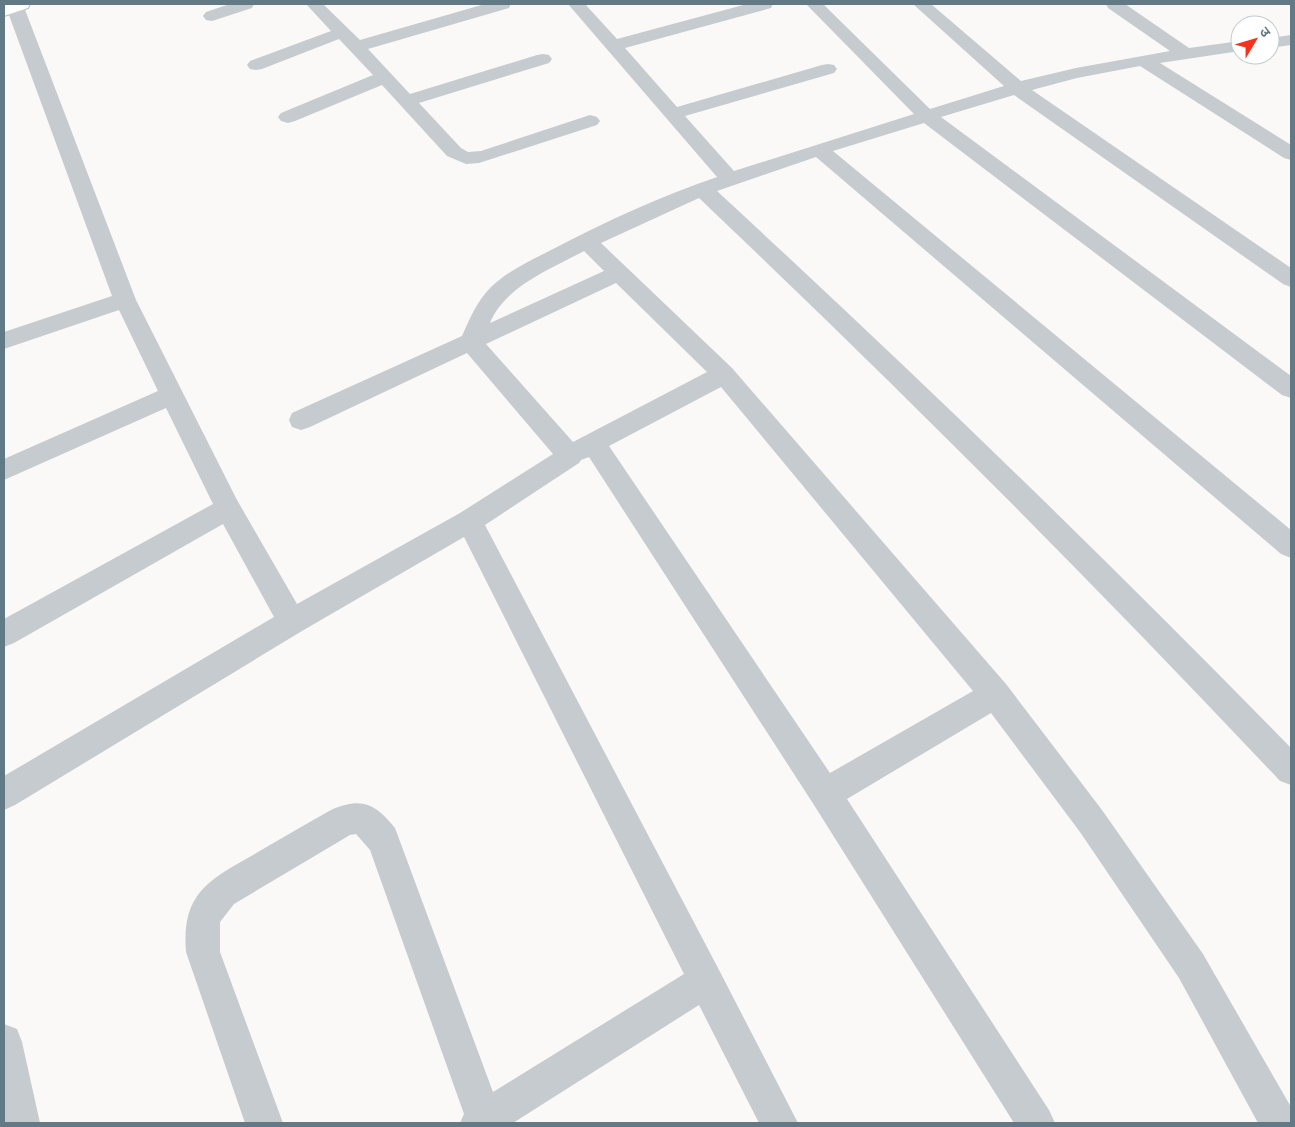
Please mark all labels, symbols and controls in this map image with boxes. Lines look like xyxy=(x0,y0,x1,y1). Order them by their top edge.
north arrow xyxy=(1230,15,1280,65)
text: उ xyxy=(1256,25,1273,41)

